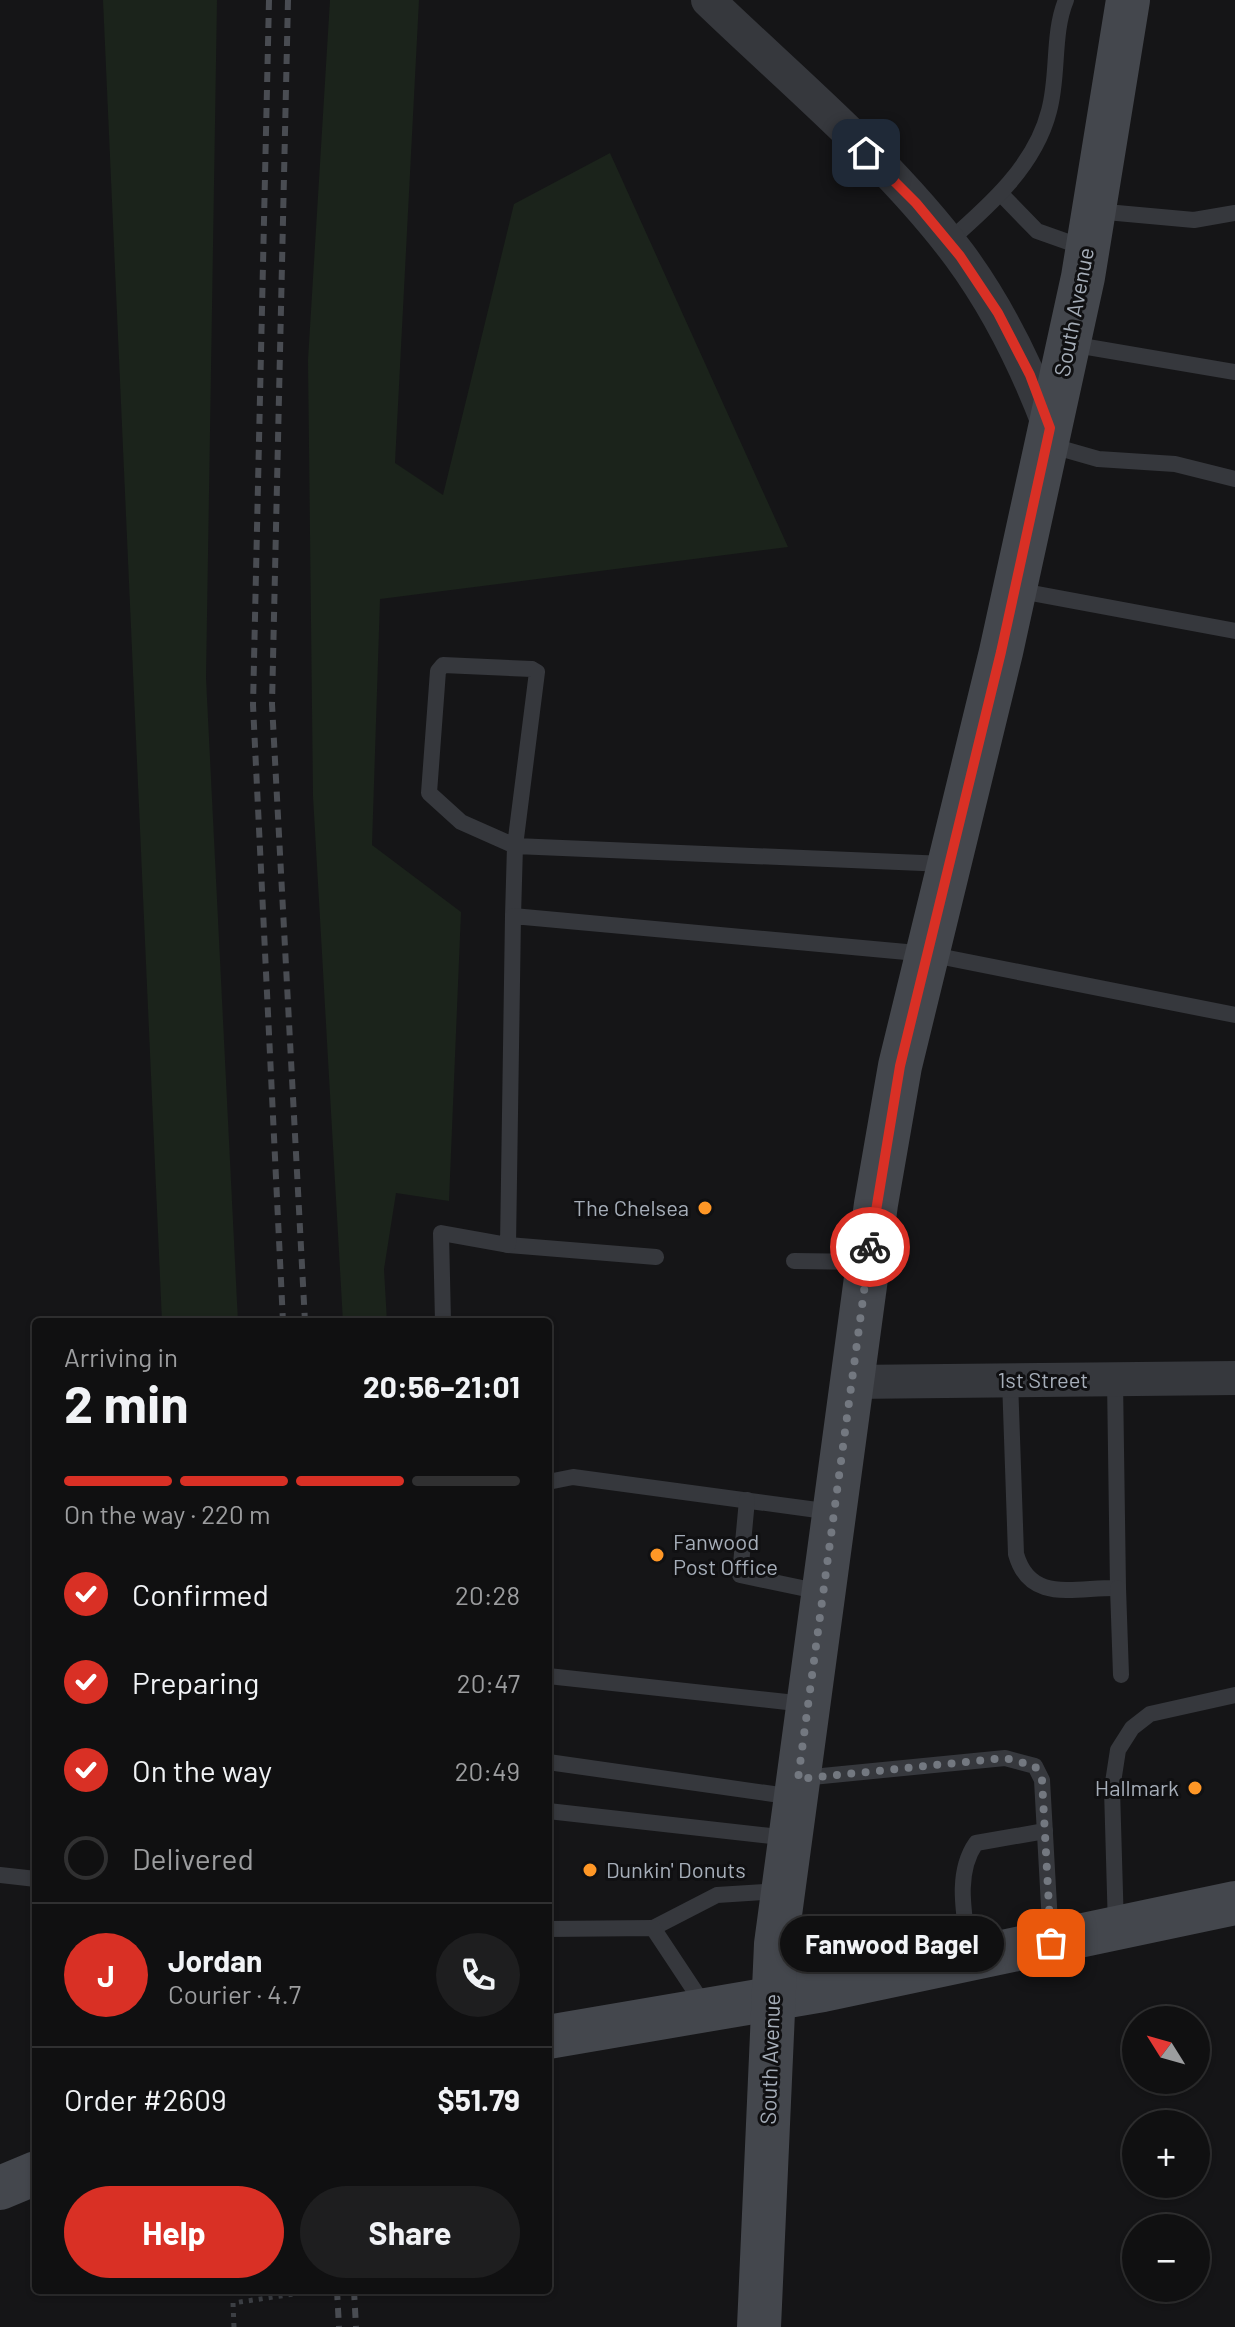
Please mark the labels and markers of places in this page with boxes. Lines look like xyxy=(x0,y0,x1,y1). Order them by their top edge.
pin xyxy=(832,119,900,187)
place label: The Chelsea xyxy=(573,1194,689,1220)
marker: The Chelsea xyxy=(696,1199,714,1217)
place label: Fanwood Post Office xyxy=(673,1528,778,1579)
marker: Fanwood Post Office xyxy=(648,1546,666,1564)
place label: Hallmark xyxy=(1095,1774,1179,1800)
marker: Hallmark xyxy=(1186,1779,1204,1797)
place label: Dunkin' Donuts xyxy=(606,1856,746,1882)
marker: Dunkin' Donuts xyxy=(581,1861,599,1879)
pin xyxy=(1017,1909,1085,1977)
callout: Fanwood Bagel xyxy=(779,1915,1003,1971)

